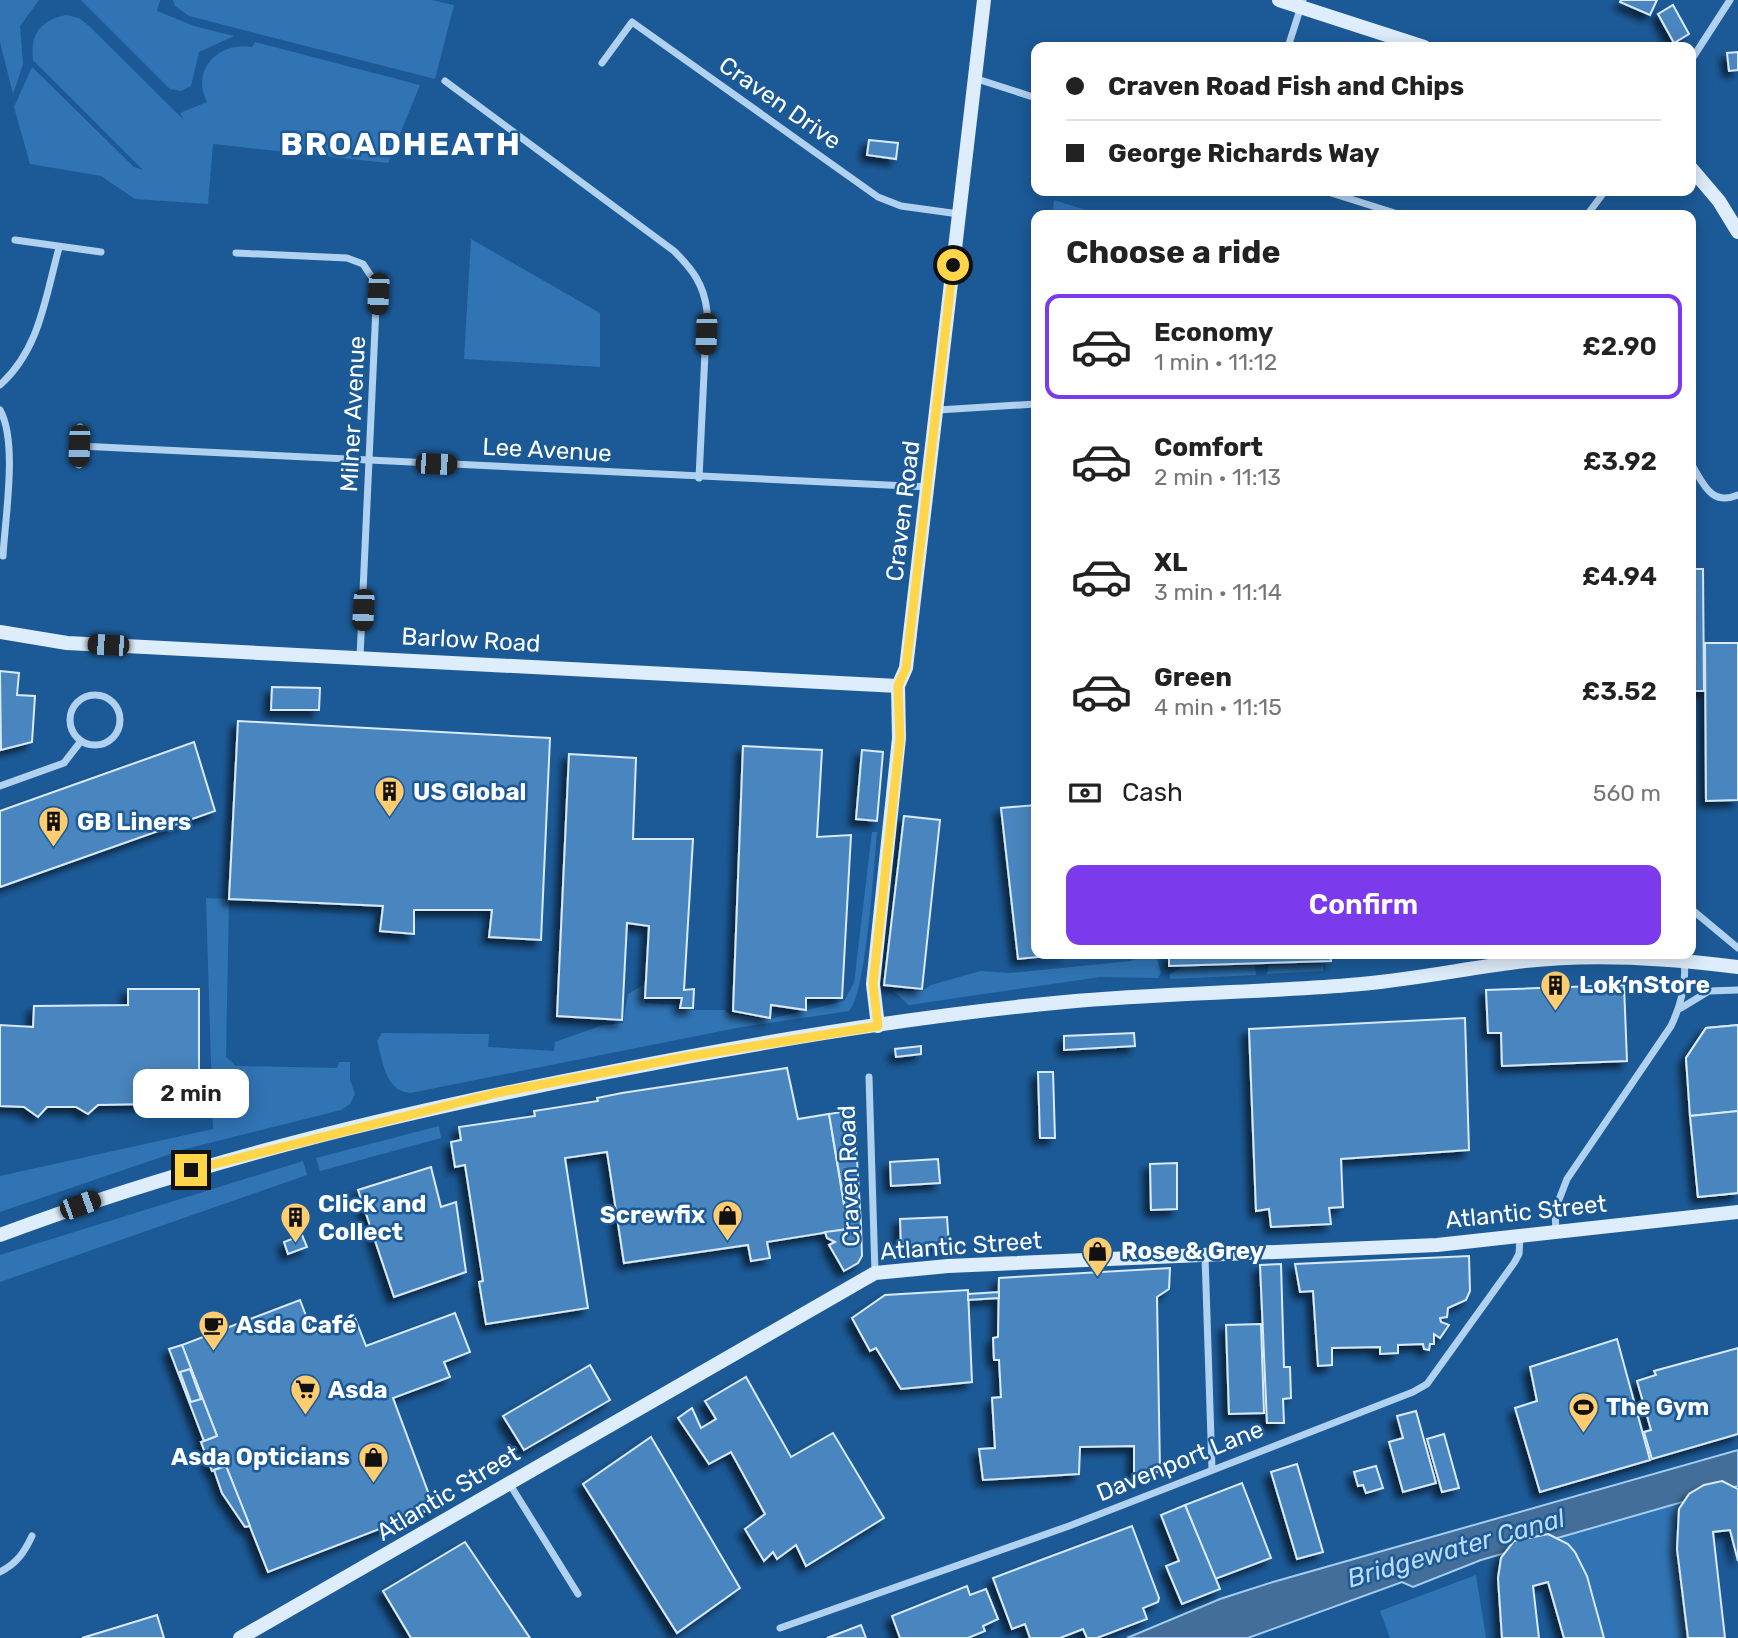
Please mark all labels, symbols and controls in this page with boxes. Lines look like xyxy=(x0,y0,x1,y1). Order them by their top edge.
street label: Craven Drive xyxy=(714,51,846,155)
text: Craven Road Fish and Chips xyxy=(1108,71,1464,102)
district label: BROADHEATH xyxy=(280,125,522,163)
text: George Richards Way xyxy=(1108,138,1380,169)
text: Choose a ride xyxy=(1066,233,1280,271)
route start xyxy=(937,249,969,281)
car xyxy=(367,272,390,316)
car xyxy=(695,313,718,355)
icon: car xyxy=(1070,315,1133,378)
text: Economy xyxy=(1154,317,1273,348)
text: £2.90 xyxy=(1582,331,1657,362)
street label: Milner Avenue xyxy=(335,335,371,493)
text: 1 min · 11:12 xyxy=(1154,348,1277,376)
car xyxy=(68,425,91,467)
icon: car xyxy=(1070,430,1133,493)
text: Comfort xyxy=(1154,432,1263,463)
street label: Lee Avenue xyxy=(482,433,612,467)
street label: Craven Road xyxy=(880,439,926,583)
text: £3.92 xyxy=(1583,446,1657,477)
car xyxy=(415,453,458,475)
text: 2 min · 11:13 xyxy=(1154,463,1281,491)
icon: car xyxy=(1070,545,1133,608)
text: XL xyxy=(1154,547,1187,578)
text: £4.94 xyxy=(1582,561,1657,592)
text: 3 min · 11:14 xyxy=(1154,578,1282,606)
car xyxy=(352,588,375,632)
street label: Barlow Road xyxy=(401,622,541,658)
car xyxy=(87,633,130,657)
icon: car xyxy=(1070,660,1133,723)
text: Green xyxy=(1154,662,1232,693)
text: £3.52 xyxy=(1582,676,1657,707)
text: 4 min · 11:15 xyxy=(1154,693,1282,721)
icon: cash xyxy=(1066,774,1104,812)
building icon: US Global xyxy=(373,775,407,819)
text: Cash xyxy=(1122,777,1183,808)
place label: US Global xyxy=(413,778,526,806)
text: 560 m xyxy=(1593,779,1661,807)
building icon: GB Liners xyxy=(37,805,71,849)
place label: GB Liners xyxy=(77,808,191,836)
button: Confirm xyxy=(1066,865,1661,945)
building icon: Lok’nStore xyxy=(1539,968,1573,1012)
place label: Lok’nStore xyxy=(1579,971,1710,999)
callout: 2 min xyxy=(133,1068,249,1118)
text: 2 min xyxy=(160,1079,222,1107)
street label: Craven Road xyxy=(833,1105,865,1247)
route end xyxy=(175,1154,207,1186)
car xyxy=(57,1188,104,1222)
place label: Click and Collect xyxy=(318,1190,427,1246)
street label: Atlantic Street xyxy=(1444,1190,1608,1234)
shop icon: Screwfix xyxy=(711,1198,745,1242)
building icon: Click and Collect xyxy=(278,1201,312,1245)
place label: Screwfix xyxy=(600,1201,705,1229)
street label: Atlantic Street xyxy=(879,1226,1043,1266)
shop icon: Rose & Grey xyxy=(1081,1234,1115,1278)
place label: Rose & Grey xyxy=(1121,1237,1264,1265)
cafe icon: Asda Café xyxy=(196,1308,230,1352)
place label: Asda Café xyxy=(236,1311,357,1339)
supermarket icon: Asda xyxy=(288,1373,322,1417)
place label: Asda xyxy=(328,1376,388,1404)
sports icon: The Gym xyxy=(1566,1390,1600,1434)
place label: The Gym xyxy=(1606,1393,1709,1421)
street label: Davenport Lane xyxy=(1092,1415,1268,1507)
street label: Atlantic Street xyxy=(371,1439,525,1547)
shop icon: Asda Opticians xyxy=(356,1440,390,1484)
place label: Asda Opticians xyxy=(171,1443,350,1471)
water label: Bridgewater Canal xyxy=(1344,1502,1569,1594)

